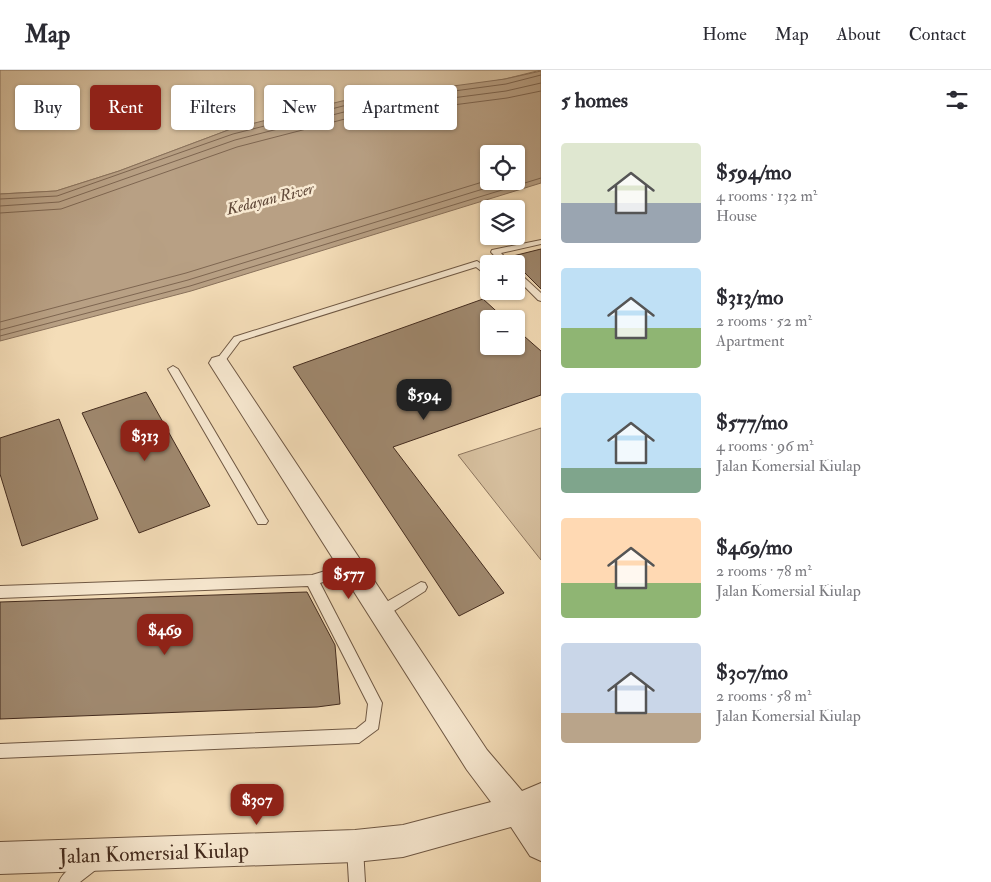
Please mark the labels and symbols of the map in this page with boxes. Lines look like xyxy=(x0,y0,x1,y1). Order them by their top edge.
water label: Kedayan River xyxy=(223,178,317,220)
pin: $594 xyxy=(394,378,454,421)
pin: $313 xyxy=(115,420,175,462)
pin: $577 xyxy=(319,558,379,600)
pin: $469 xyxy=(135,614,195,656)
pin: $307 xyxy=(227,784,287,826)
street label: Jalan Komersial Kiulap xyxy=(58,837,249,870)

